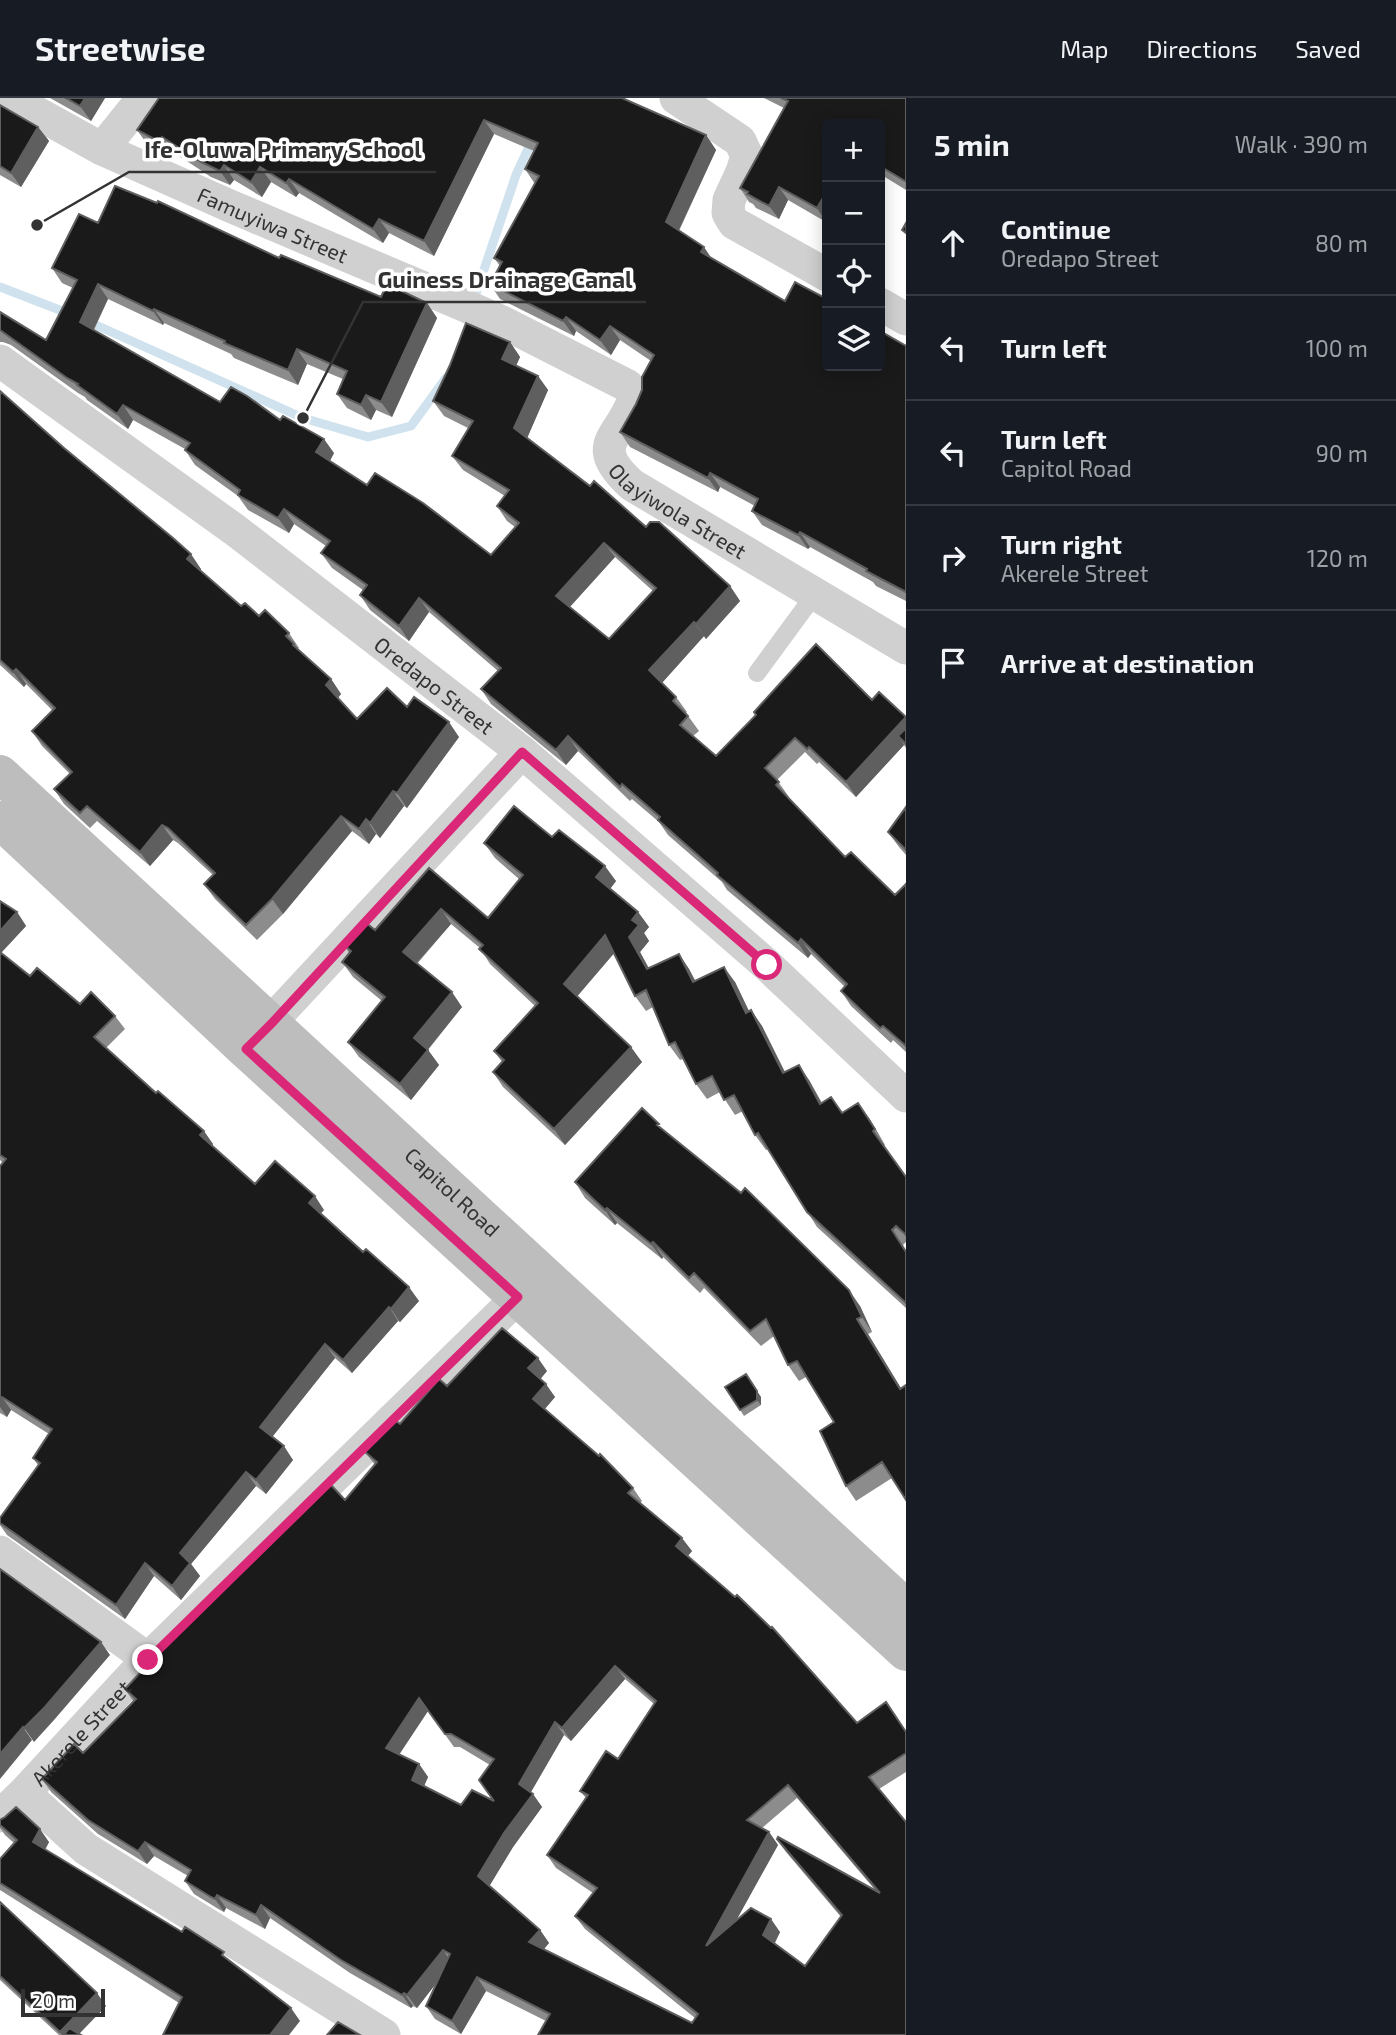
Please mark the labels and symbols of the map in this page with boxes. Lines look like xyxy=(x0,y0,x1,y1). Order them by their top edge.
callout: Ife-Oluwa Primary School xyxy=(129,128,436,172)
text: Ife-Oluwa Primary School xyxy=(144,135,422,163)
street label: Famuyiwa Street xyxy=(194,181,352,267)
callout: Guiness Drainage Canal xyxy=(363,258,646,302)
text: Guiness Drainage Canal xyxy=(377,265,633,293)
street label: Olayiwola Street xyxy=(604,457,751,563)
street label: Oredapo Street xyxy=(370,630,499,739)
route start xyxy=(751,949,782,980)
street label: Capitol Road xyxy=(401,1141,506,1241)
route end xyxy=(132,1644,163,1675)
street label: Akerele Street xyxy=(25,1674,135,1790)
scale bar xyxy=(21,1986,105,2018)

